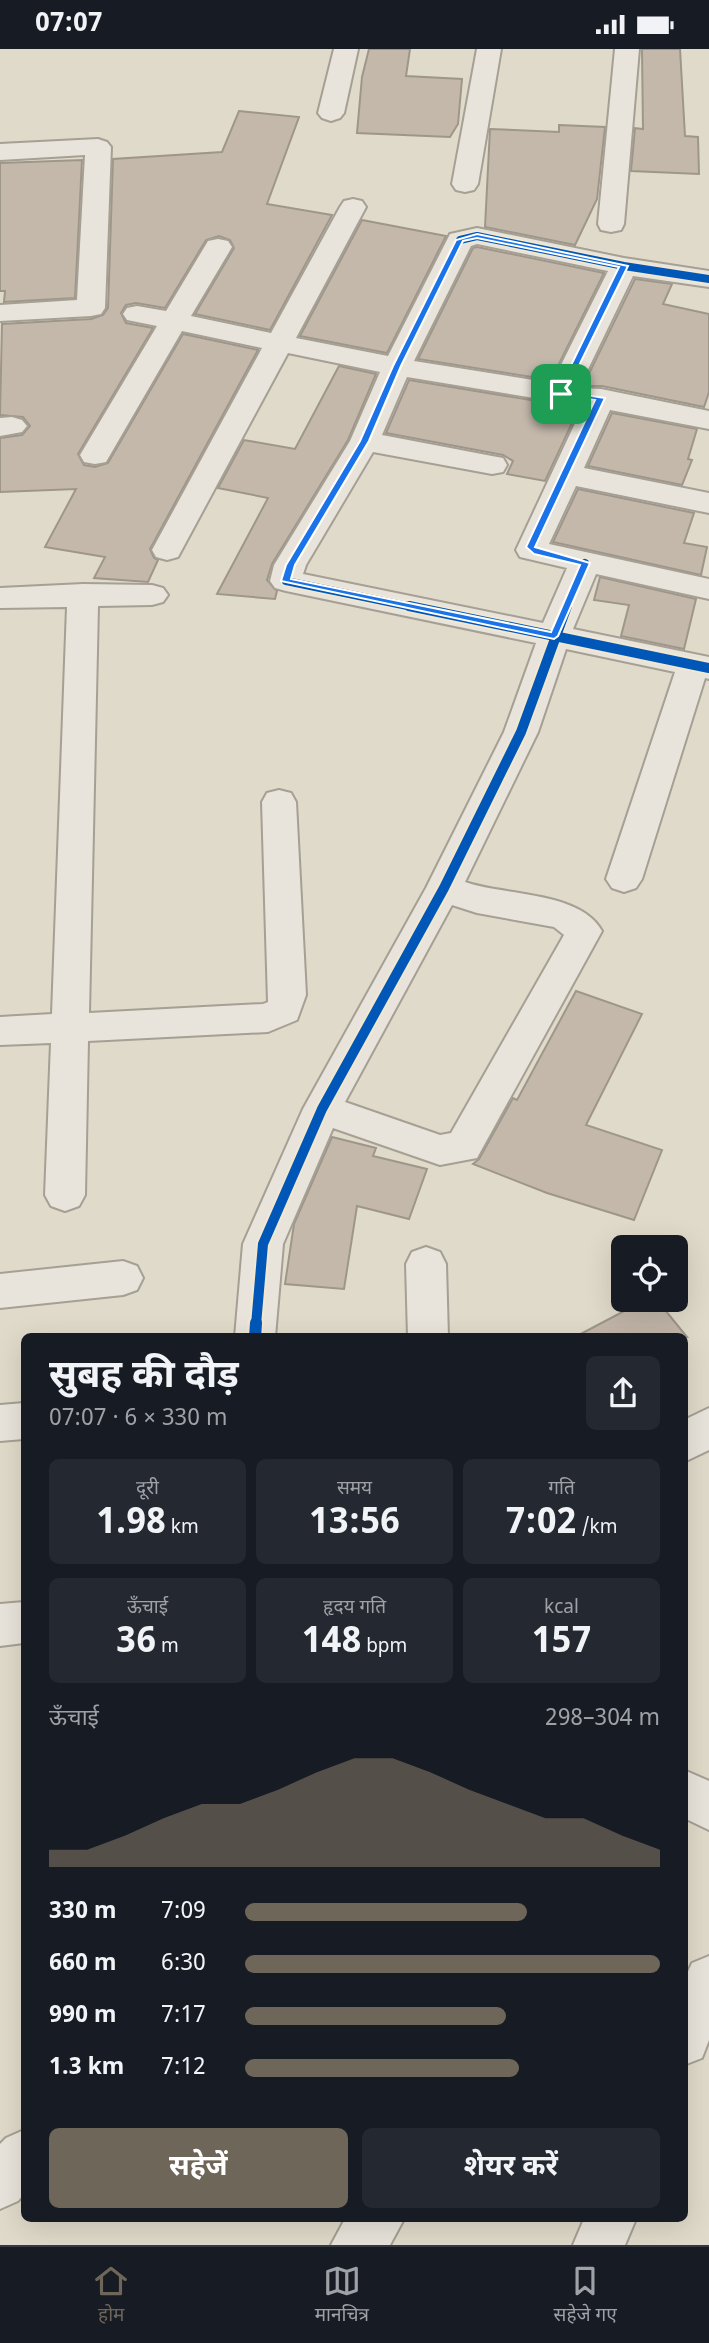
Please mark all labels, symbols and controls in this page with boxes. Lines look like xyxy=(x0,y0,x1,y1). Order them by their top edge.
text: 07:07 xyxy=(35,8,102,42)
pin xyxy=(531,364,591,424)
icon: arrive xyxy=(542,375,580,413)
map controls xyxy=(611,1235,688,1312)
button: locate xyxy=(611,1235,688,1312)
text: सुबह की दौड़ xyxy=(49,1353,239,1403)
button: share xyxy=(586,1356,660,1430)
text: 07:07 · 6 × 330 m xyxy=(49,1404,227,1434)
text: दूरी xyxy=(136,1477,159,1502)
text: समय xyxy=(337,1477,372,1502)
text: गति xyxy=(548,1477,575,1502)
text: 1.98 xyxy=(96,1502,166,1547)
text: 13:56 xyxy=(309,1502,400,1547)
text: 7:02 xyxy=(506,1502,576,1547)
text: km xyxy=(166,1516,199,1541)
text: /km xyxy=(576,1516,618,1541)
text: ऊँचाई xyxy=(127,1596,168,1621)
text: हृदय गति xyxy=(323,1596,386,1621)
text: kcal xyxy=(544,1596,579,1621)
text: 36 xyxy=(116,1621,156,1666)
text: 148 xyxy=(302,1621,361,1666)
text: 157 xyxy=(532,1621,591,1666)
text: m xyxy=(156,1635,179,1660)
text: bpm xyxy=(361,1635,407,1660)
text: ऊँचाई xyxy=(49,1704,99,1734)
text: 298–304 m xyxy=(545,1704,660,1734)
text: 330 m xyxy=(49,1897,117,1927)
text: 7:09 xyxy=(161,1897,206,1927)
text: 660 m xyxy=(49,1949,117,1979)
text: 6:30 xyxy=(161,1949,206,1979)
text: 990 m xyxy=(49,2001,117,2031)
text: 7:17 xyxy=(161,2001,206,2031)
text: 1.3 km xyxy=(49,2053,124,2083)
text: 7:12 xyxy=(161,2053,206,2083)
button: सहेजें xyxy=(49,2128,348,2208)
button: शेयर करें xyxy=(362,2128,660,2208)
tab: होम xyxy=(92,2262,130,2329)
tab: मानचित्र xyxy=(315,2262,369,2329)
tab: सहेजे गए xyxy=(554,2262,617,2329)

